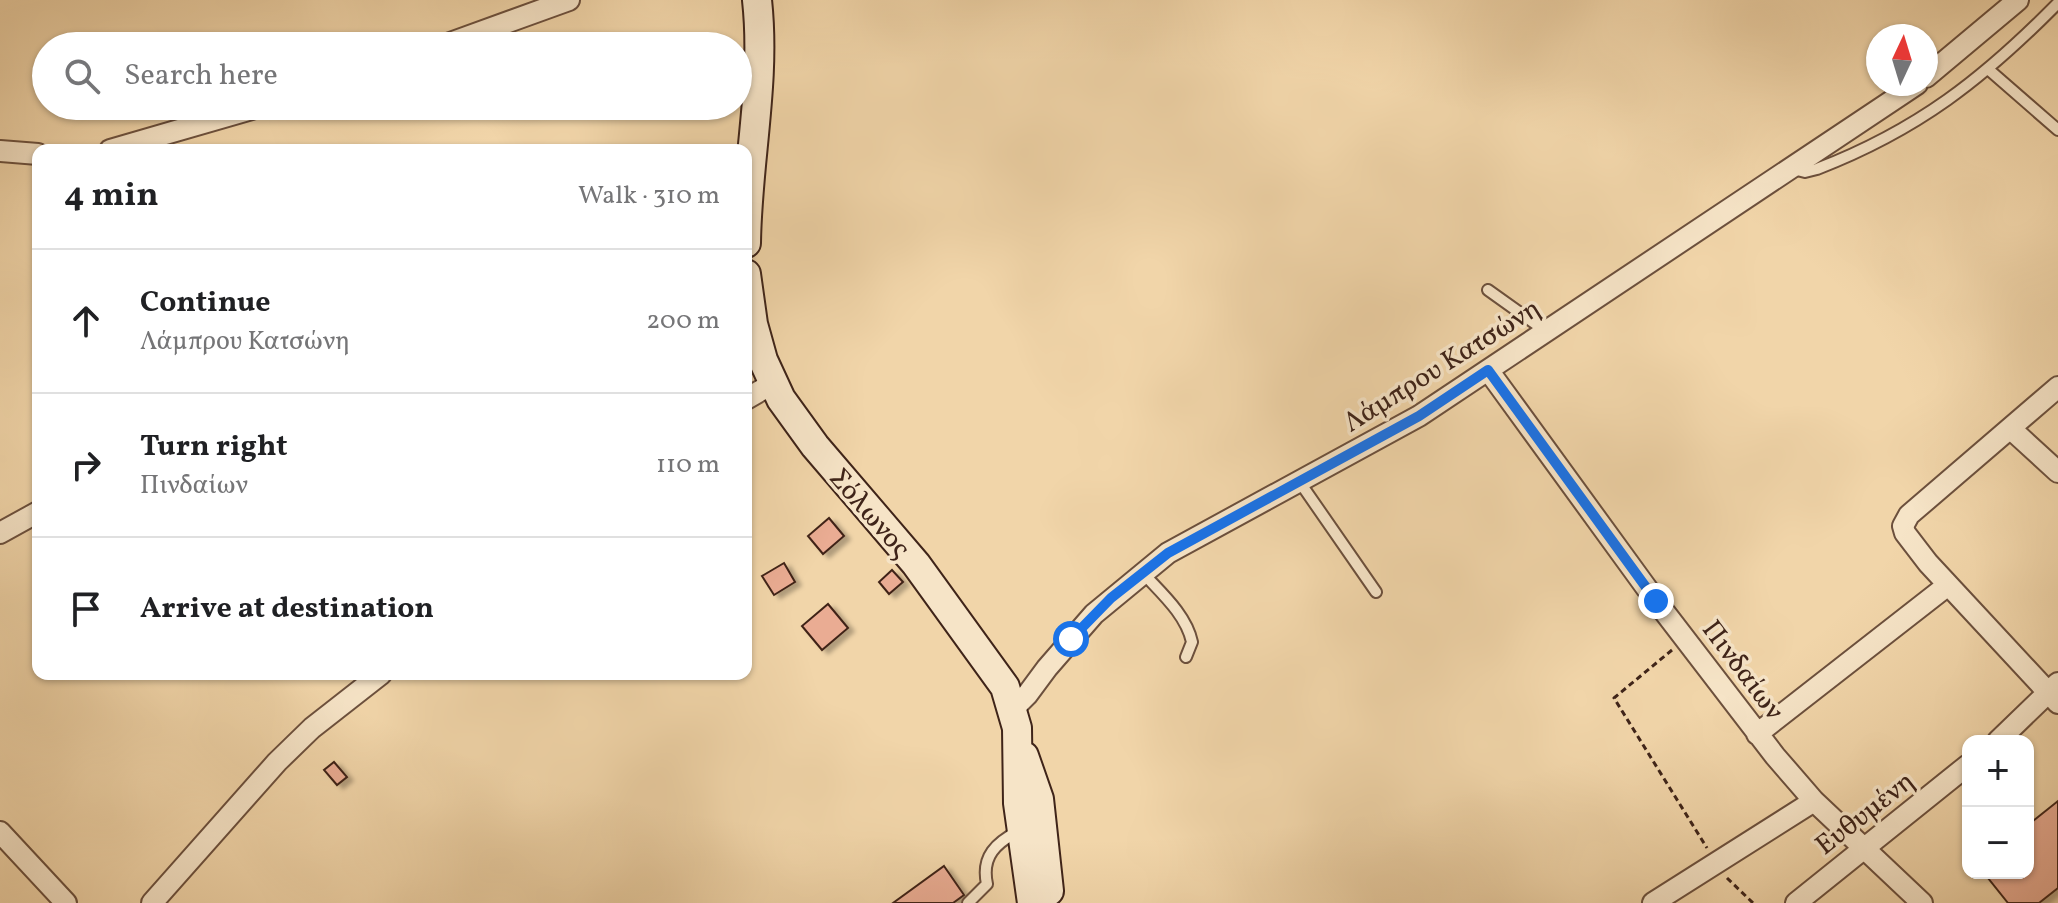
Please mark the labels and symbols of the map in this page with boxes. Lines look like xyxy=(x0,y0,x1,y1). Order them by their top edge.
north arrow xyxy=(1866,24,1938,96)
street label: Λάμπρου Κατσώνη xyxy=(1336,290,1549,443)
street label: Σόλωνος xyxy=(819,460,919,567)
route end xyxy=(1638,583,1674,619)
street label: Πινδαίων xyxy=(1692,612,1793,729)
route start xyxy=(1053,621,1089,657)
street label: Ευθυμένη xyxy=(1808,763,1923,865)

